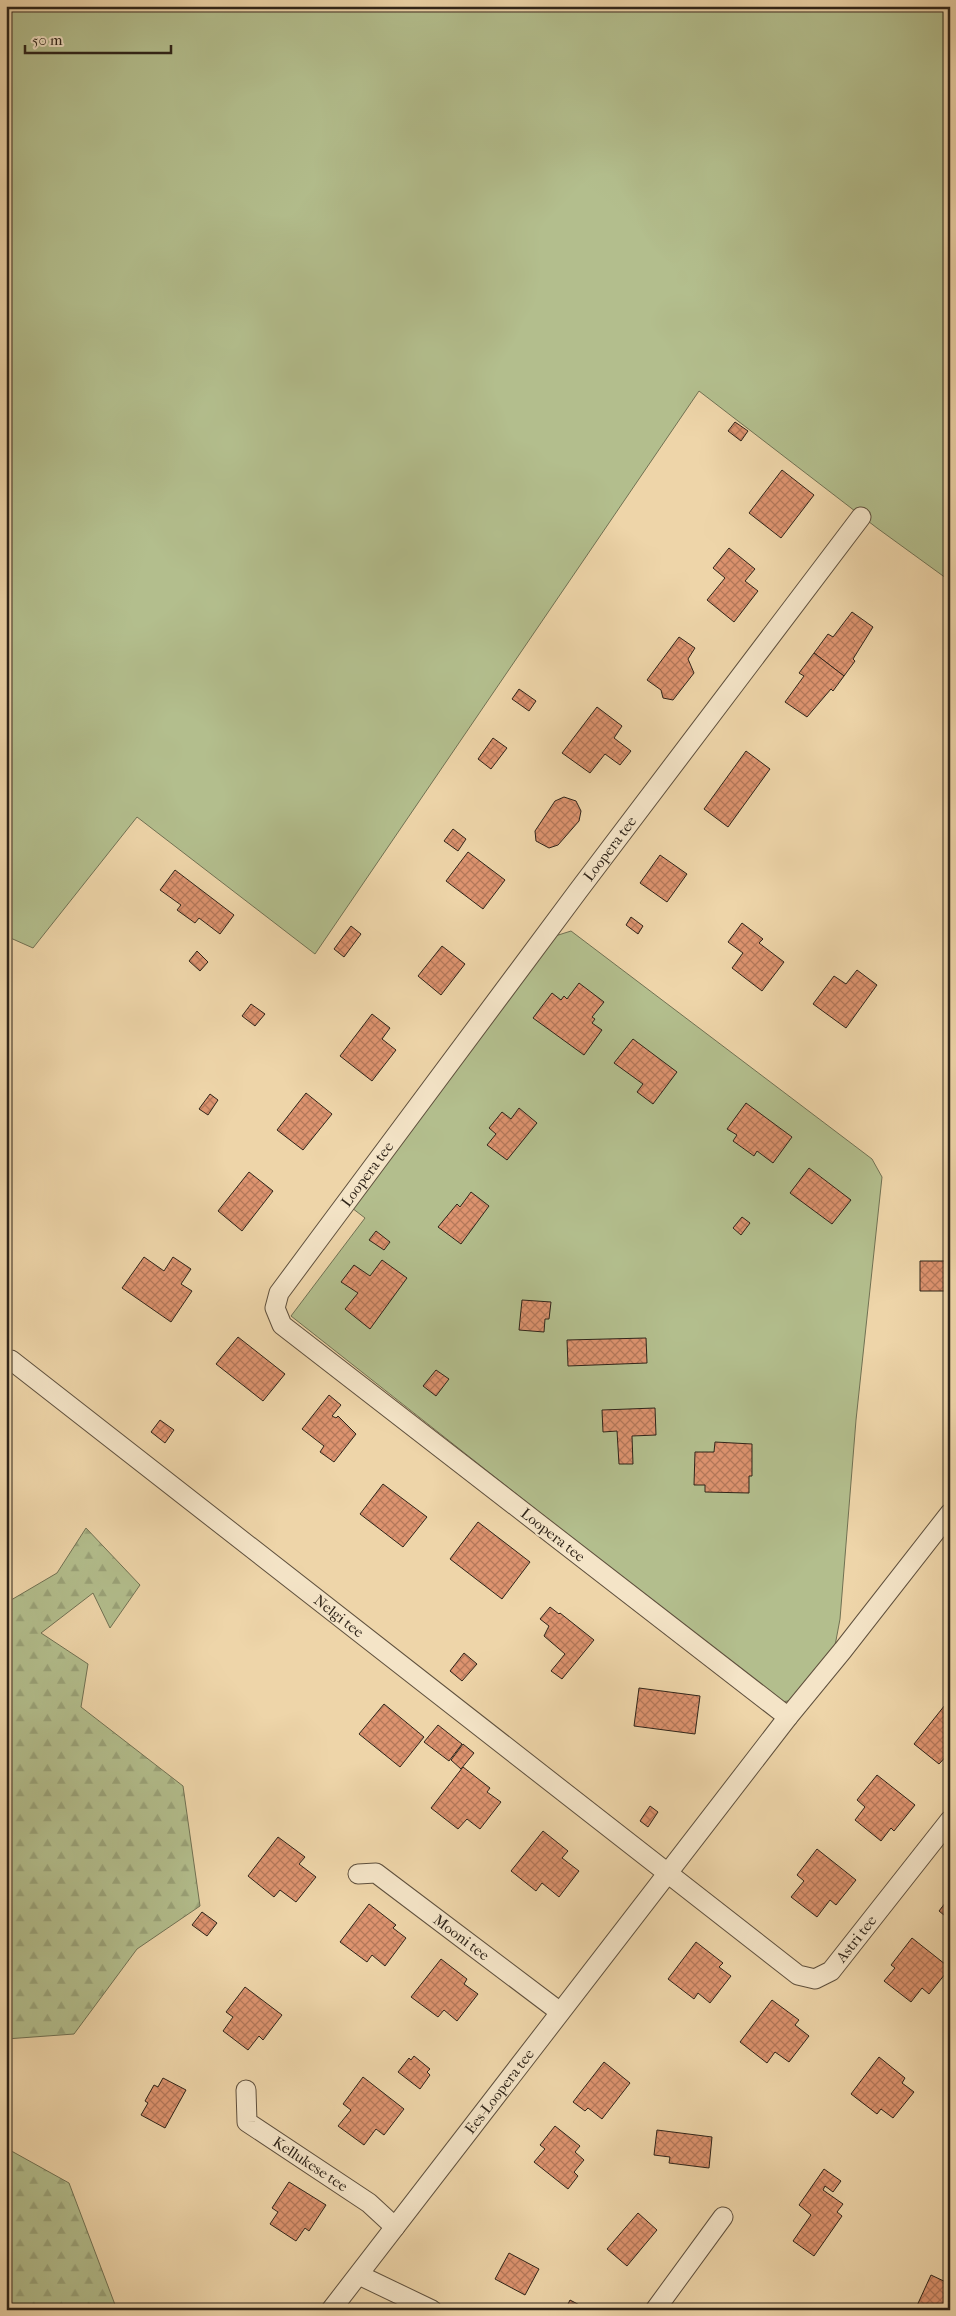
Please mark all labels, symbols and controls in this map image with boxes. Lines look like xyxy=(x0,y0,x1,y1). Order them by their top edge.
scale bar xyxy=(25,22,171,54)
text: 50 m xyxy=(32,31,63,49)
street label: Loopera tee xyxy=(580,812,641,885)
street label: Loopera tee xyxy=(337,1138,398,1210)
street label: Loopera tee xyxy=(517,1504,589,1566)
street label: Nelgi tee xyxy=(310,1591,368,1642)
street label: Mooni tee xyxy=(430,1911,493,1965)
street label: Astri tee xyxy=(832,1911,881,1967)
street label: Ees-Loopera tee xyxy=(461,2045,538,2138)
street label: Kellukese tee xyxy=(269,2133,352,2196)

